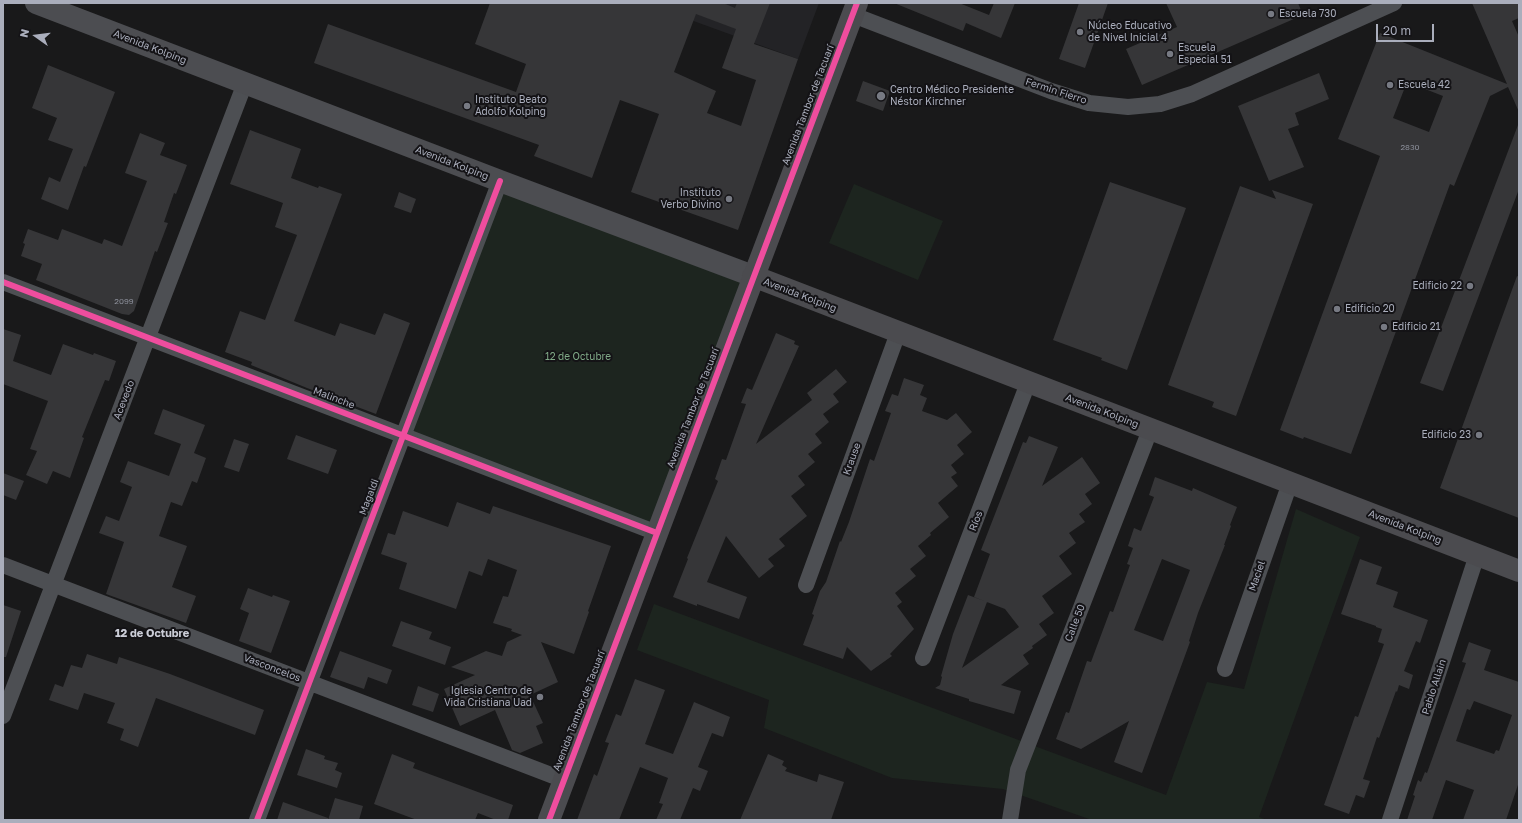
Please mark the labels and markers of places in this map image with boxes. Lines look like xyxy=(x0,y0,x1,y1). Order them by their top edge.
place label: Escuela 730 xyxy=(1279,8,1336,20)
marker: Escuela 730 xyxy=(1266,9,1276,19)
place label: Núcleo Educativo de Nivel Inicial 4 xyxy=(1088,20,1172,44)
marker: Núcleo Educativo de Nivel Inicial 4 xyxy=(1075,27,1085,37)
place label: Escuela Especial 51 xyxy=(1178,42,1231,66)
marker: Escuela Especial 51 xyxy=(1165,49,1175,59)
place label: Escuela 42 xyxy=(1398,79,1450,91)
marker: Escuela 42 xyxy=(1385,80,1395,90)
place label: Centro Médico Presidente Néstor Kirchner xyxy=(890,84,1014,108)
marker: Centro Médico Presidente Néstor Kirchner xyxy=(875,90,887,102)
place label: Instituto Beato Adolfo Kolping xyxy=(475,94,547,118)
marker: Instituto Beato Adolfo Kolping xyxy=(462,101,472,111)
place label: Instituto Verbo Divino xyxy=(660,187,721,210)
marker: Instituto Verbo Divino xyxy=(724,194,734,204)
place label: Edificio 22 xyxy=(1413,280,1462,292)
marker: Edificio 22 xyxy=(1465,281,1475,291)
place label: Edificio 20 xyxy=(1345,303,1395,315)
marker: Edificio 20 xyxy=(1332,304,1342,314)
place label: Edificio 21 xyxy=(1392,321,1440,333)
marker: Edificio 21 xyxy=(1379,322,1389,332)
place label: Edificio 23 xyxy=(1422,429,1471,441)
marker: Edificio 23 xyxy=(1474,430,1484,440)
place label: Iglesia Centro de Vida Cristiana Uad xyxy=(444,685,532,708)
marker: Iglesia Centro de Vida Cristiana Uad xyxy=(535,692,545,702)

